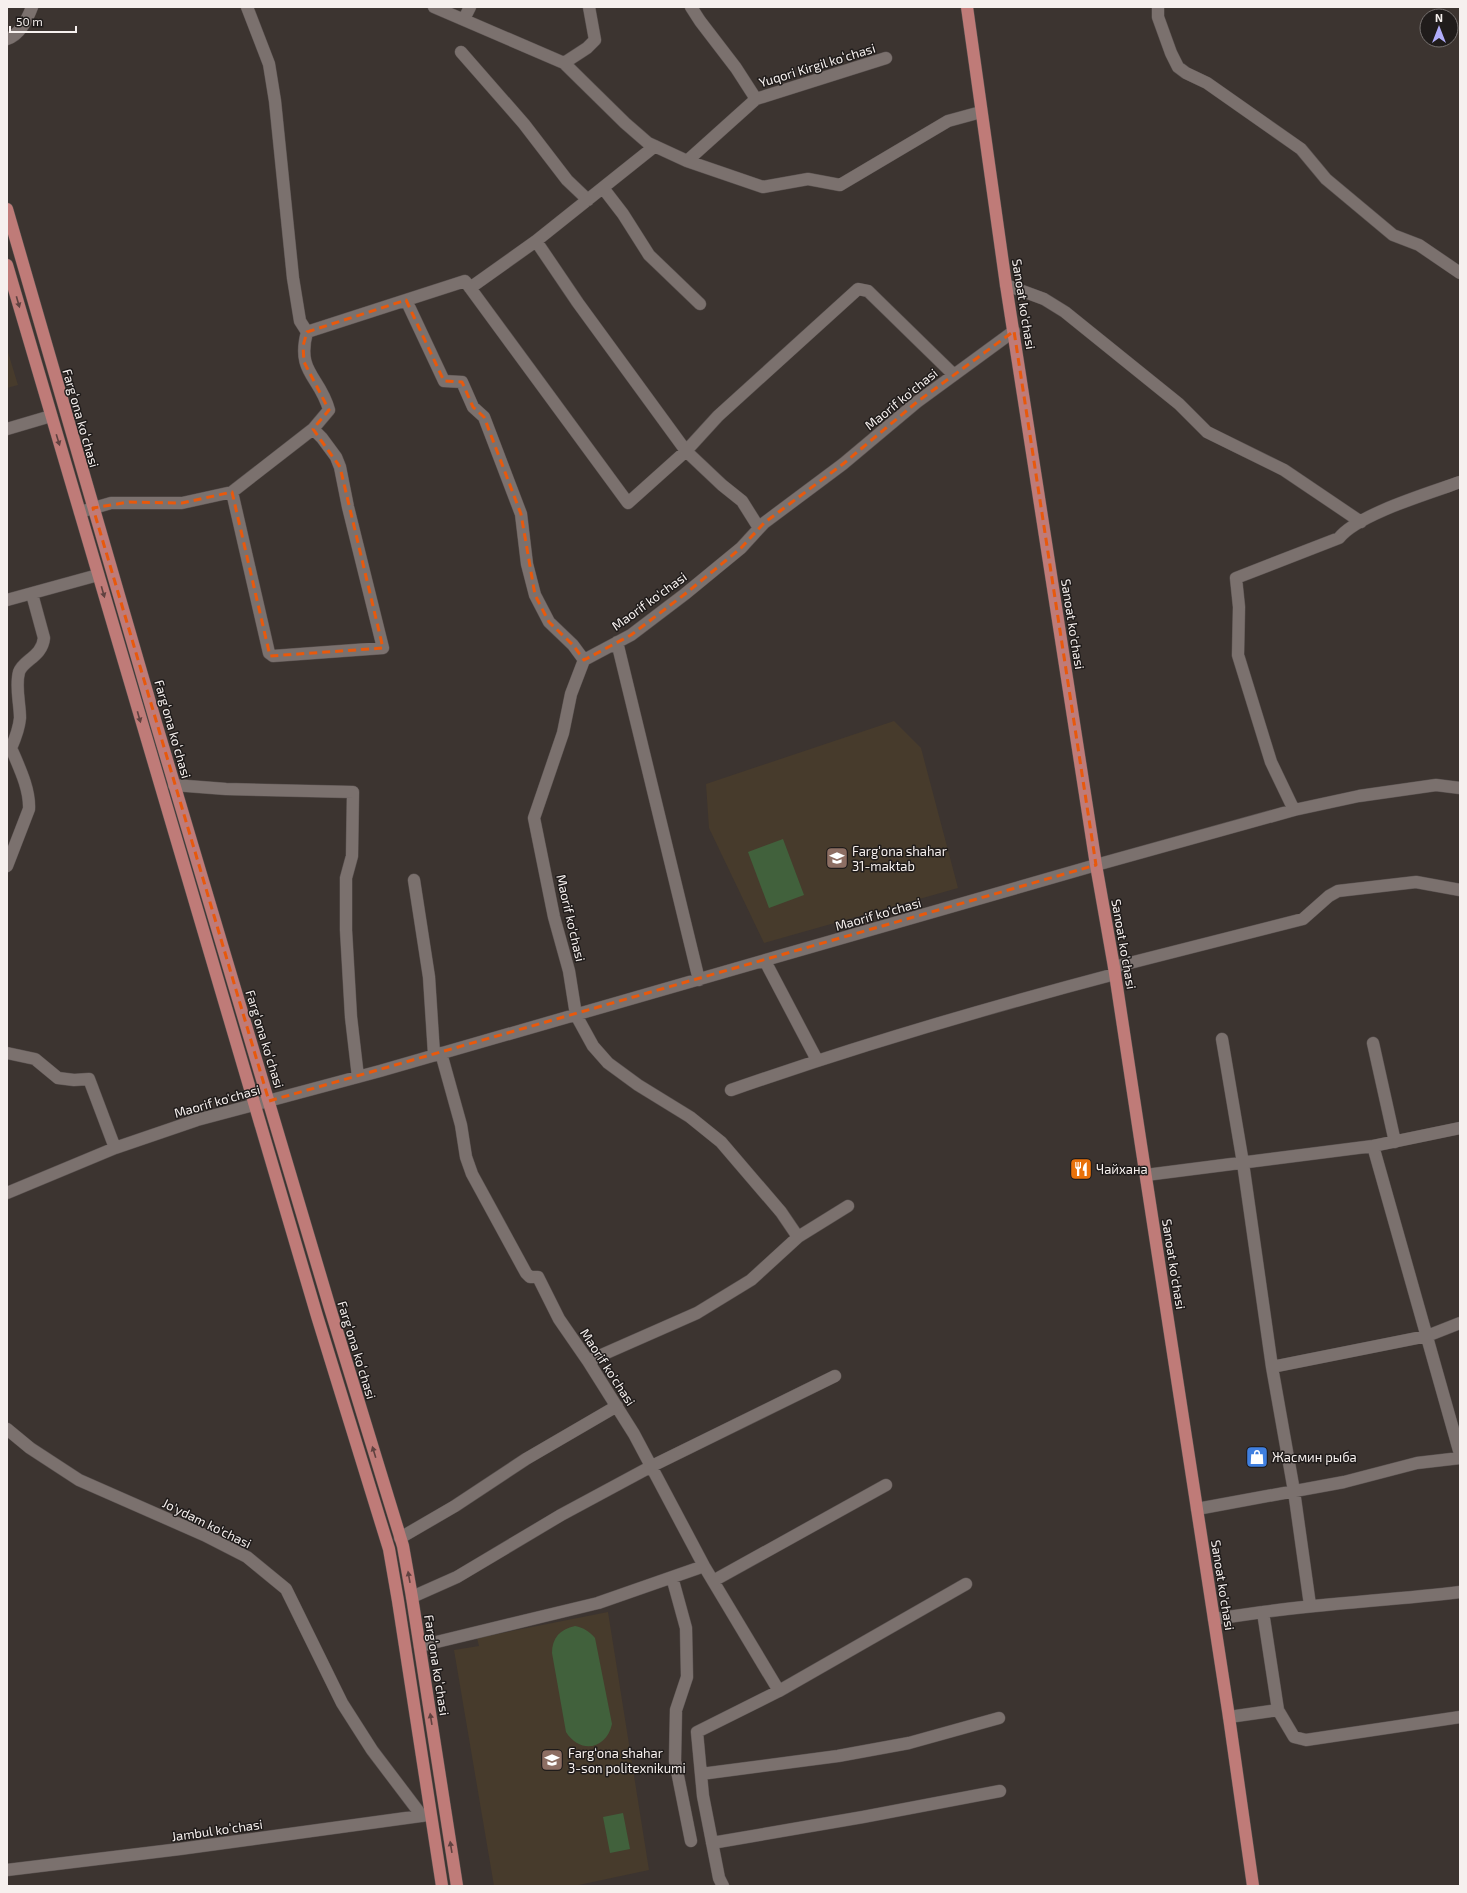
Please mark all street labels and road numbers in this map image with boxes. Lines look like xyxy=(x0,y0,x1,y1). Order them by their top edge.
street label: Yuqori Kirgil koʻchasi xyxy=(757,40,877,90)
street label: Sanoat ko'chasi xyxy=(1009,258,1039,350)
street label: Maorif ko'chasi xyxy=(861,365,941,433)
street label: Fargʻona koʻchasi xyxy=(59,367,103,469)
street label: Maorif ko'chasi xyxy=(608,568,690,634)
street label: Sanoat ko'chasi xyxy=(1058,578,1088,670)
street label: Fargʻona koʻchasi xyxy=(151,678,195,780)
street label: Maorif ko'chasi xyxy=(553,873,589,963)
street label: Maorif ko'chasi xyxy=(833,894,923,934)
street label: Sanoat ko'chasi xyxy=(1108,898,1140,990)
street label: Fargʻona koʻchasi xyxy=(242,988,288,1090)
street label: Maorif ko'chasi xyxy=(172,1081,262,1121)
street label: Sanoat ko'chasi xyxy=(1159,1218,1189,1310)
street label: Fargʻona koʻchasi xyxy=(334,1299,380,1401)
street label: Maorif ko'chasi xyxy=(577,1325,639,1409)
street label: Jo'ydam ko'chasi xyxy=(160,1495,254,1551)
street label: Sanoat ko'chasi xyxy=(1208,1539,1238,1631)
street label: Fargʻona koʻchasi xyxy=(421,1613,453,1717)
street label: Jambul koʻchasi xyxy=(170,1816,264,1844)

